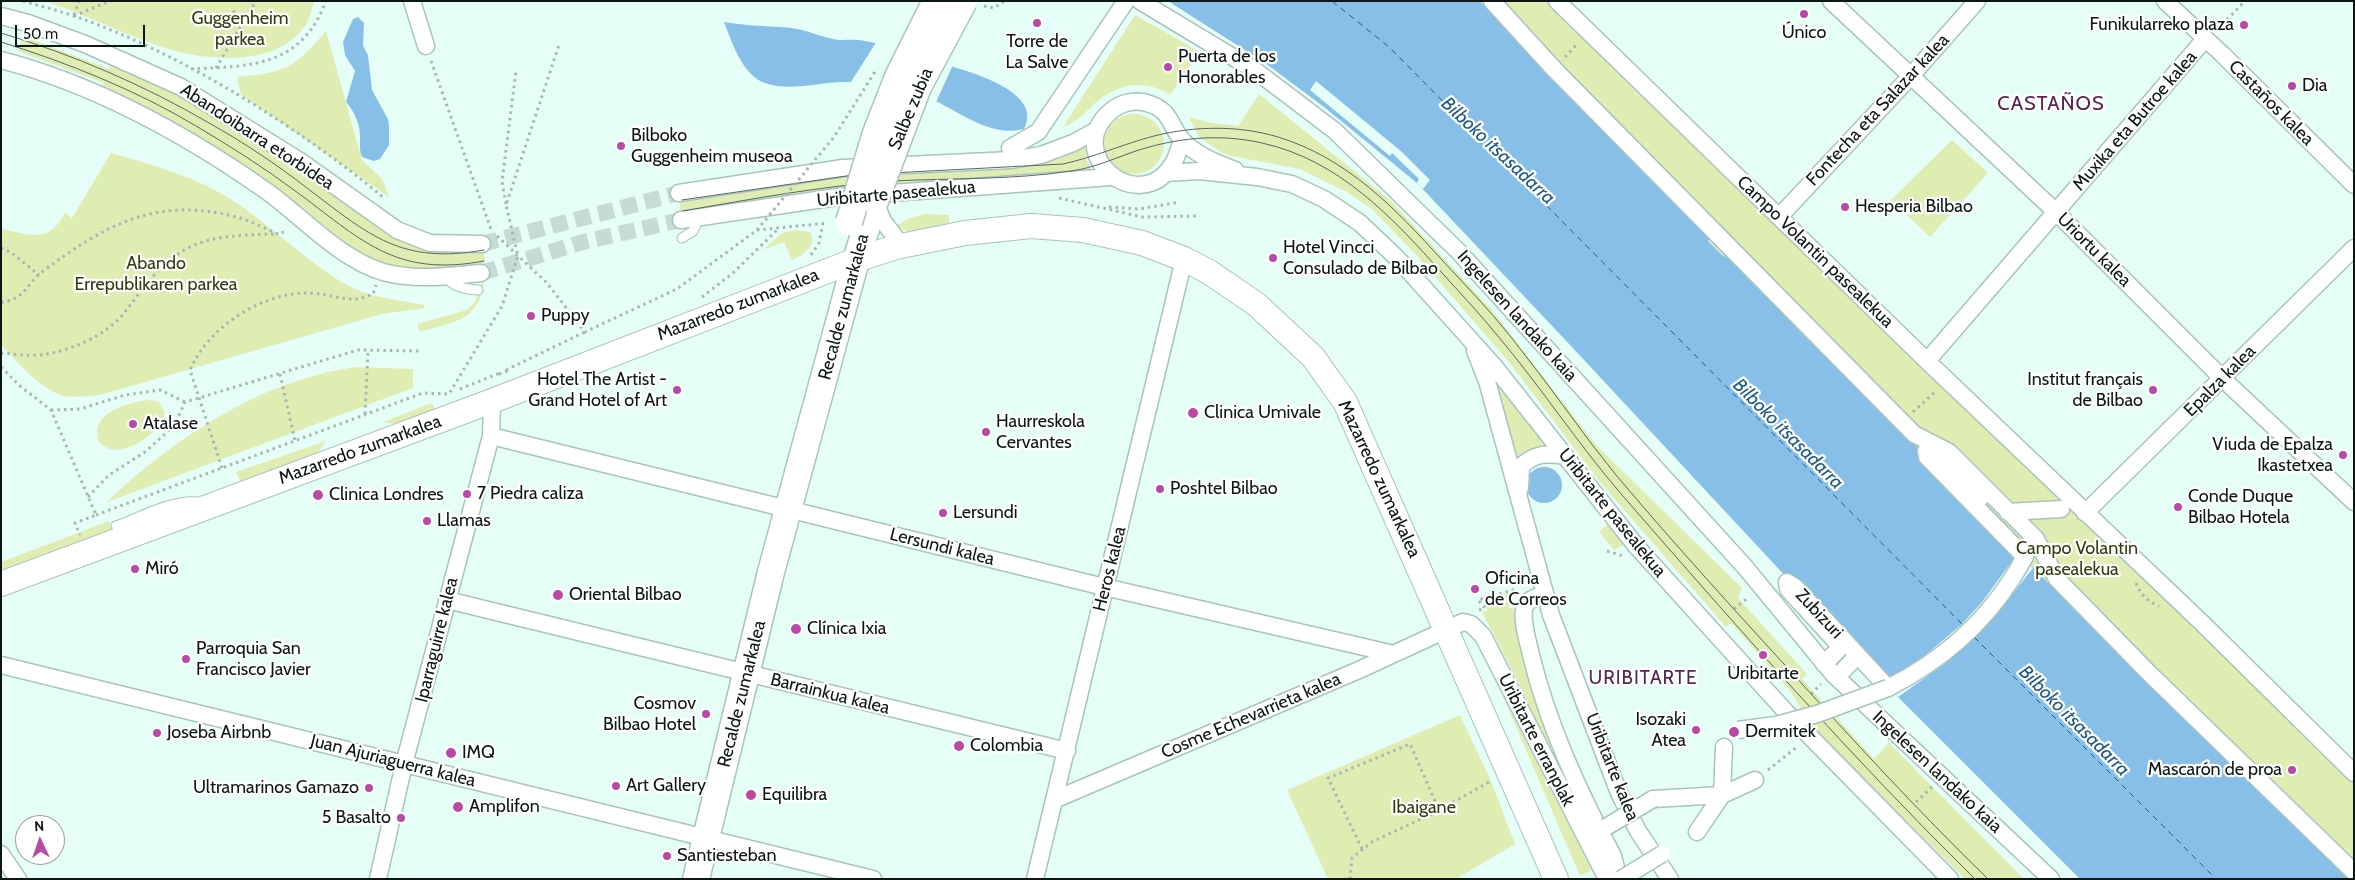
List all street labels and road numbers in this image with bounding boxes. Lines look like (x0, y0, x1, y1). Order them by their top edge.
street label: Fontecha eta Salazar kalea (1802, 30, 1954, 190)
street label: Muxika eta Butroe kalea (2068, 47, 2202, 195)
street label: Castaños kalea (2224, 56, 2318, 150)
street label: Salbe zubia (884, 65, 938, 153)
street label: Abandoibarra etorbidea (176, 79, 338, 195)
street label: Campo Volantin pasealekua (1732, 171, 1898, 333)
street label: Uribitarte pasealekua (816, 176, 976, 212)
street label: Uriortu kalea (2052, 208, 2136, 292)
street label: Recalde zumarkalea (814, 231, 874, 383)
street label: Ingelesen landako kaia (1452, 246, 1582, 386)
street label: Mazarredo zumarkalea (654, 264, 822, 346)
street label: Epalza kalea (2180, 341, 2260, 421)
street label: Mazarredo zumarkalea (1333, 397, 1425, 561)
street label: Mazarredo zumarkalea (276, 411, 444, 489)
street label: Uribitarte pasealekua (1554, 444, 1670, 582)
street label: Lersundi kalea (887, 524, 997, 570)
street label: Heros kalea (1089, 524, 1131, 614)
street label: Iparraguirre kalea (411, 575, 463, 705)
street label: Zubizuri (1791, 585, 1847, 643)
street label: Recalde zumarkalea (713, 618, 771, 770)
street label: Cosme Echevarrieta kalea (1158, 668, 1344, 764)
street label: Barrainkua kalea (768, 669, 892, 719)
street label: Uribitarte erranplak (1493, 670, 1579, 810)
street label: Ingelesen landako kaia (1868, 706, 2006, 838)
street label: Uribitarte kalea (1581, 710, 1643, 824)
street label: Juan Ajuriaguerra kalea (308, 730, 478, 792)

